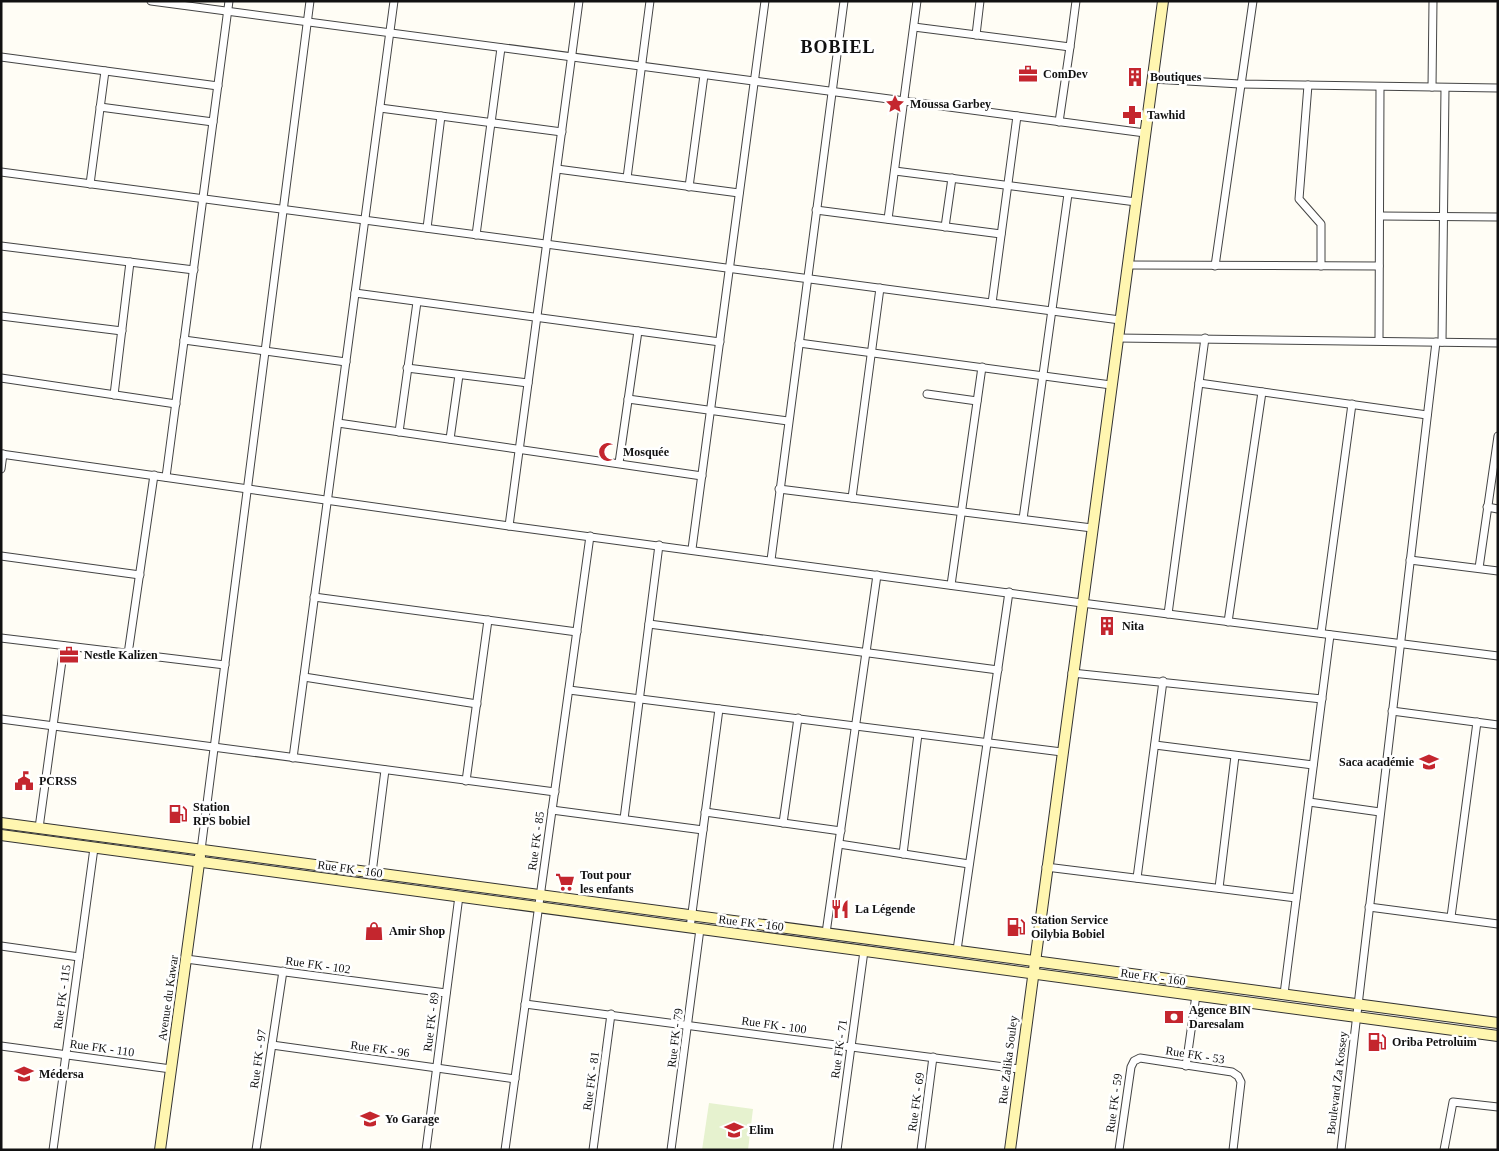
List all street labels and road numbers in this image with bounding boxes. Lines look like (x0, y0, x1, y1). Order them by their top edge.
street label: Rue FK - 85 (525, 810, 547, 872)
street label: Rue FK - 160 (317, 857, 383, 881)
street label: Rue FK - 160 (718, 912, 784, 934)
street label: Rue FK - 102 (285, 953, 351, 977)
street label: Avenue du Kawar (155, 954, 181, 1042)
street label: Rue FK - 115 (51, 964, 73, 1030)
street label: Rue FK - 160 (1120, 965, 1186, 989)
street label: Rue FK - 89 (420, 992, 442, 1052)
street label: Rue FK - 79 (664, 1008, 686, 1068)
street label: Rue FK - 100 (741, 1013, 807, 1037)
street label: Rue Zalika Souley (996, 1015, 1020, 1105)
street label: Rue FK - 71 (828, 1018, 850, 1080)
street label: Rue FK - 97 (247, 1028, 269, 1090)
street label: Boulevard Za Kossey (1324, 1031, 1350, 1135)
street label: Rue FK - 110 (69, 1037, 135, 1059)
street label: Rue FK - 96 (349, 1038, 411, 1060)
street label: Rue FK - 53 (1164, 1043, 1226, 1067)
street label: Rue FK - 81 (580, 1050, 602, 1112)
street label: Rue FK - 69 (905, 1071, 927, 1133)
street label: Rue FK - 59 (1103, 1072, 1125, 1134)

